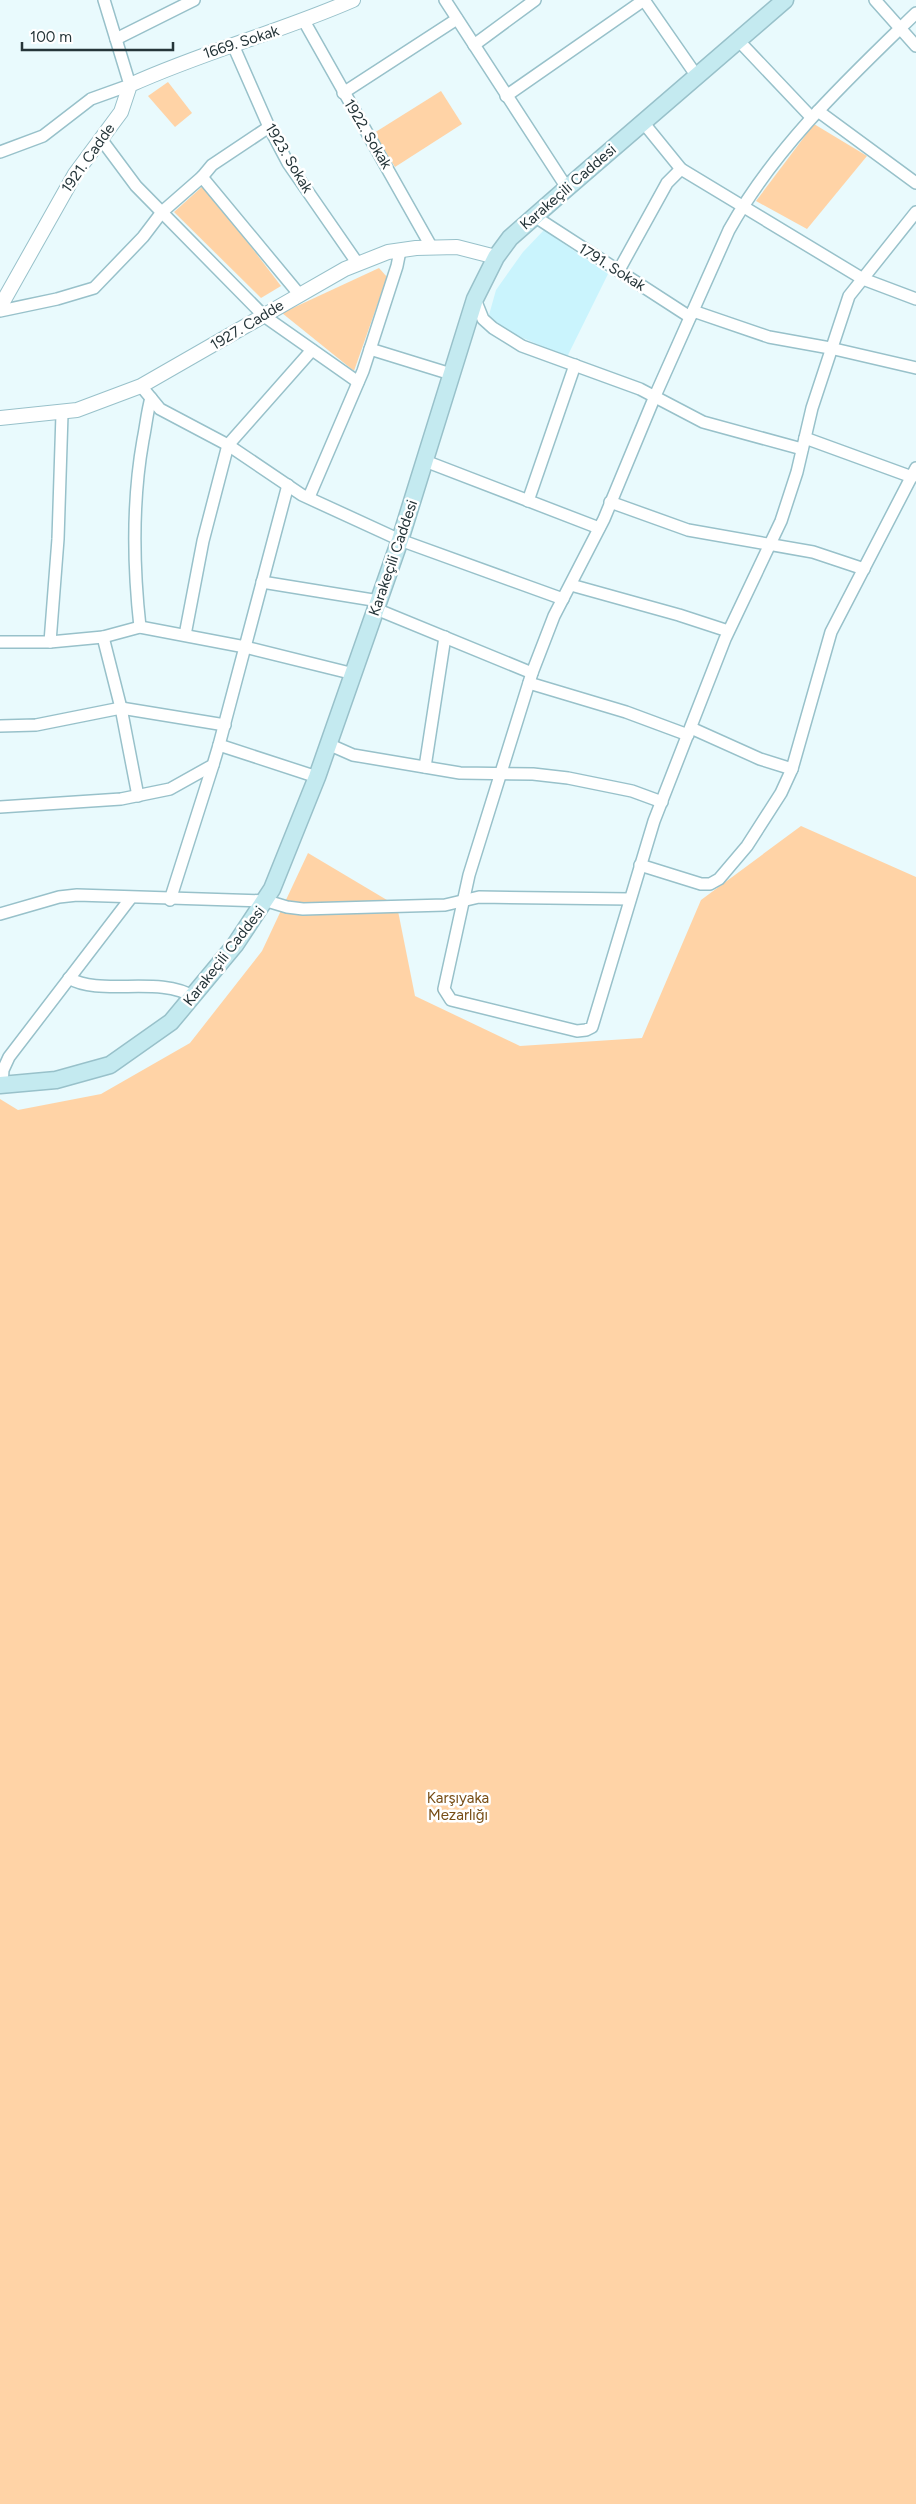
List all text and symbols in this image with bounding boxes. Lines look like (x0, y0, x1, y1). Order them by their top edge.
scale bar (22, 20, 174, 52)
street label: 1669. Sokak (201, 21, 282, 63)
text: 100 m (30, 28, 72, 46)
street label: 1922. Sokak (340, 96, 396, 173)
street label: 1921. Cadde (58, 120, 118, 196)
street label: 1923. Sokak (261, 120, 317, 197)
street label: Karakeçili Caddesi (516, 140, 620, 234)
street label: 1791. Sokak (575, 239, 649, 295)
street label: 1927. Cadde (207, 296, 287, 354)
street label: Karakeçili Caddesi (365, 498, 421, 618)
street label: Karakeçili Caddesi (180, 903, 268, 1009)
park label: Karşıyaka Mezarlığı (427, 1789, 489, 1824)

